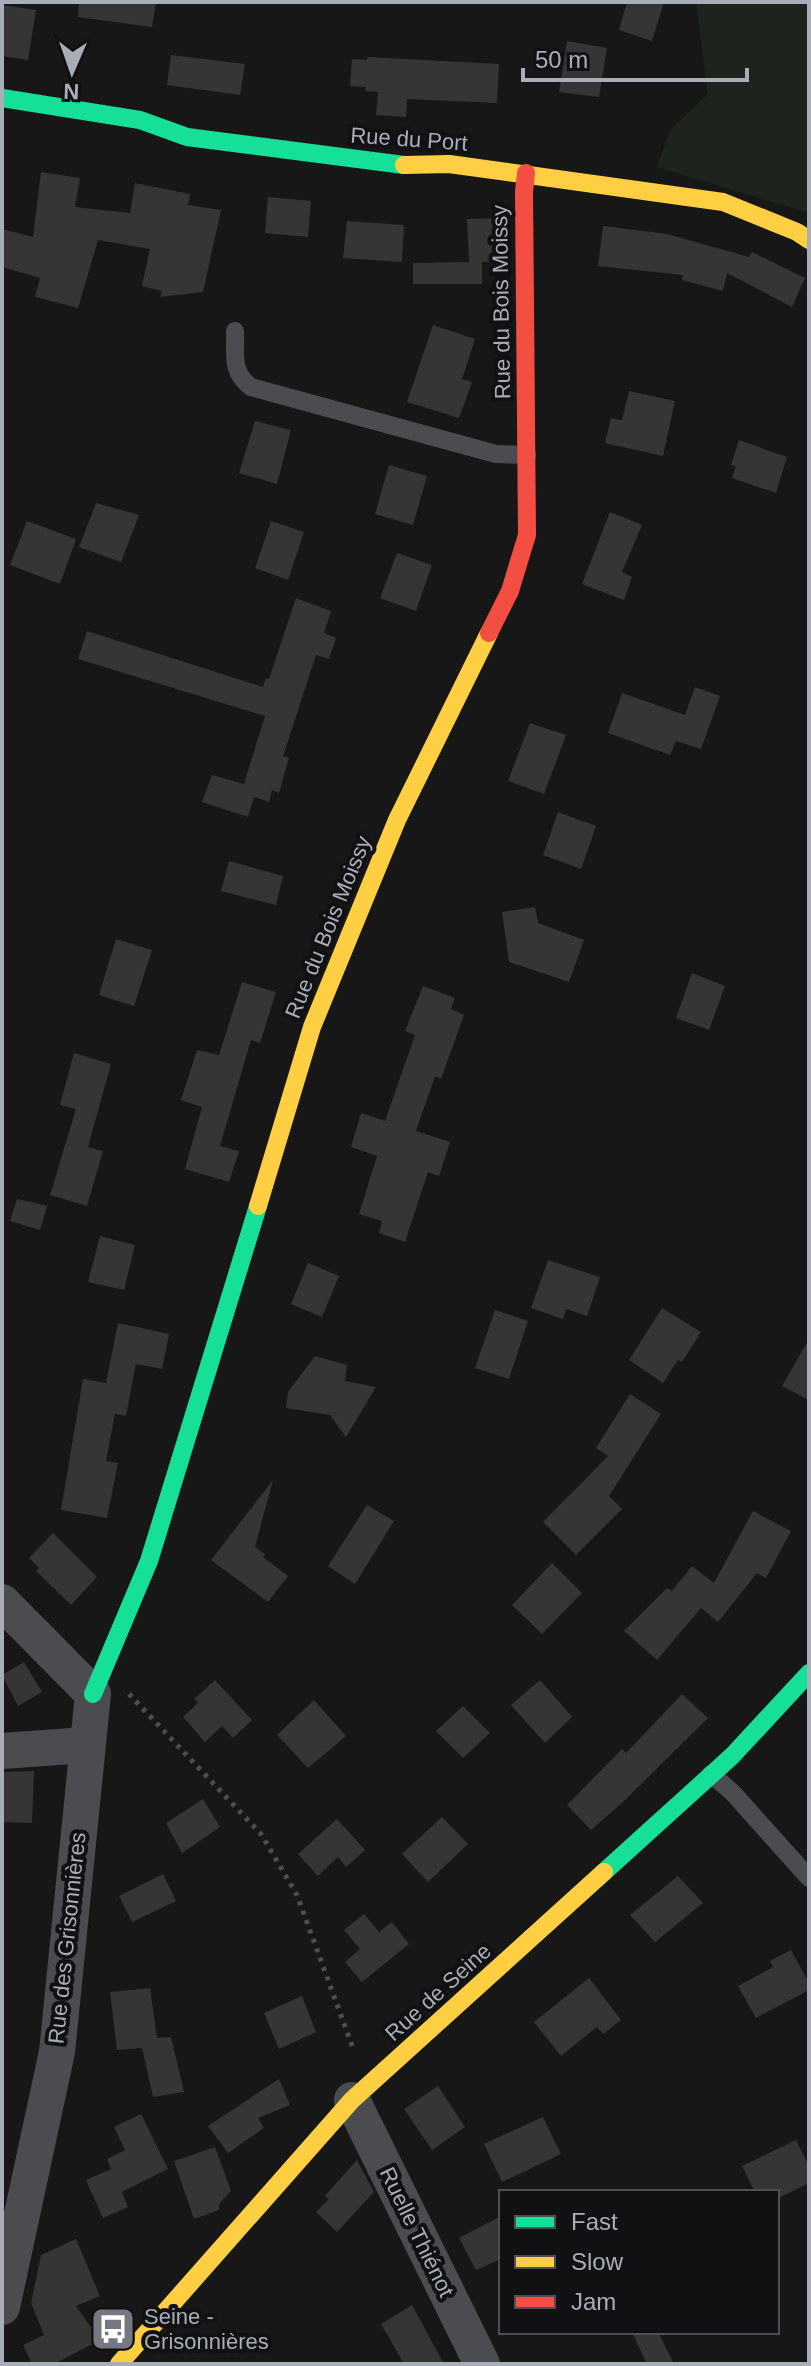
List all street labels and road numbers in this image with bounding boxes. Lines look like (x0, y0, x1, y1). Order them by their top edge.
street label: Rue du Port (350, 122, 468, 156)
street label: Rue du Bois Moissy (487, 205, 515, 399)
street label: Rue du Bois Moissy (280, 832, 376, 1022)
street label: Rue des Grisonnières (43, 1831, 91, 2045)
street label: Rue de Seine (380, 1938, 496, 2046)
street label: Ruelle Thiénot (375, 2163, 459, 2301)

